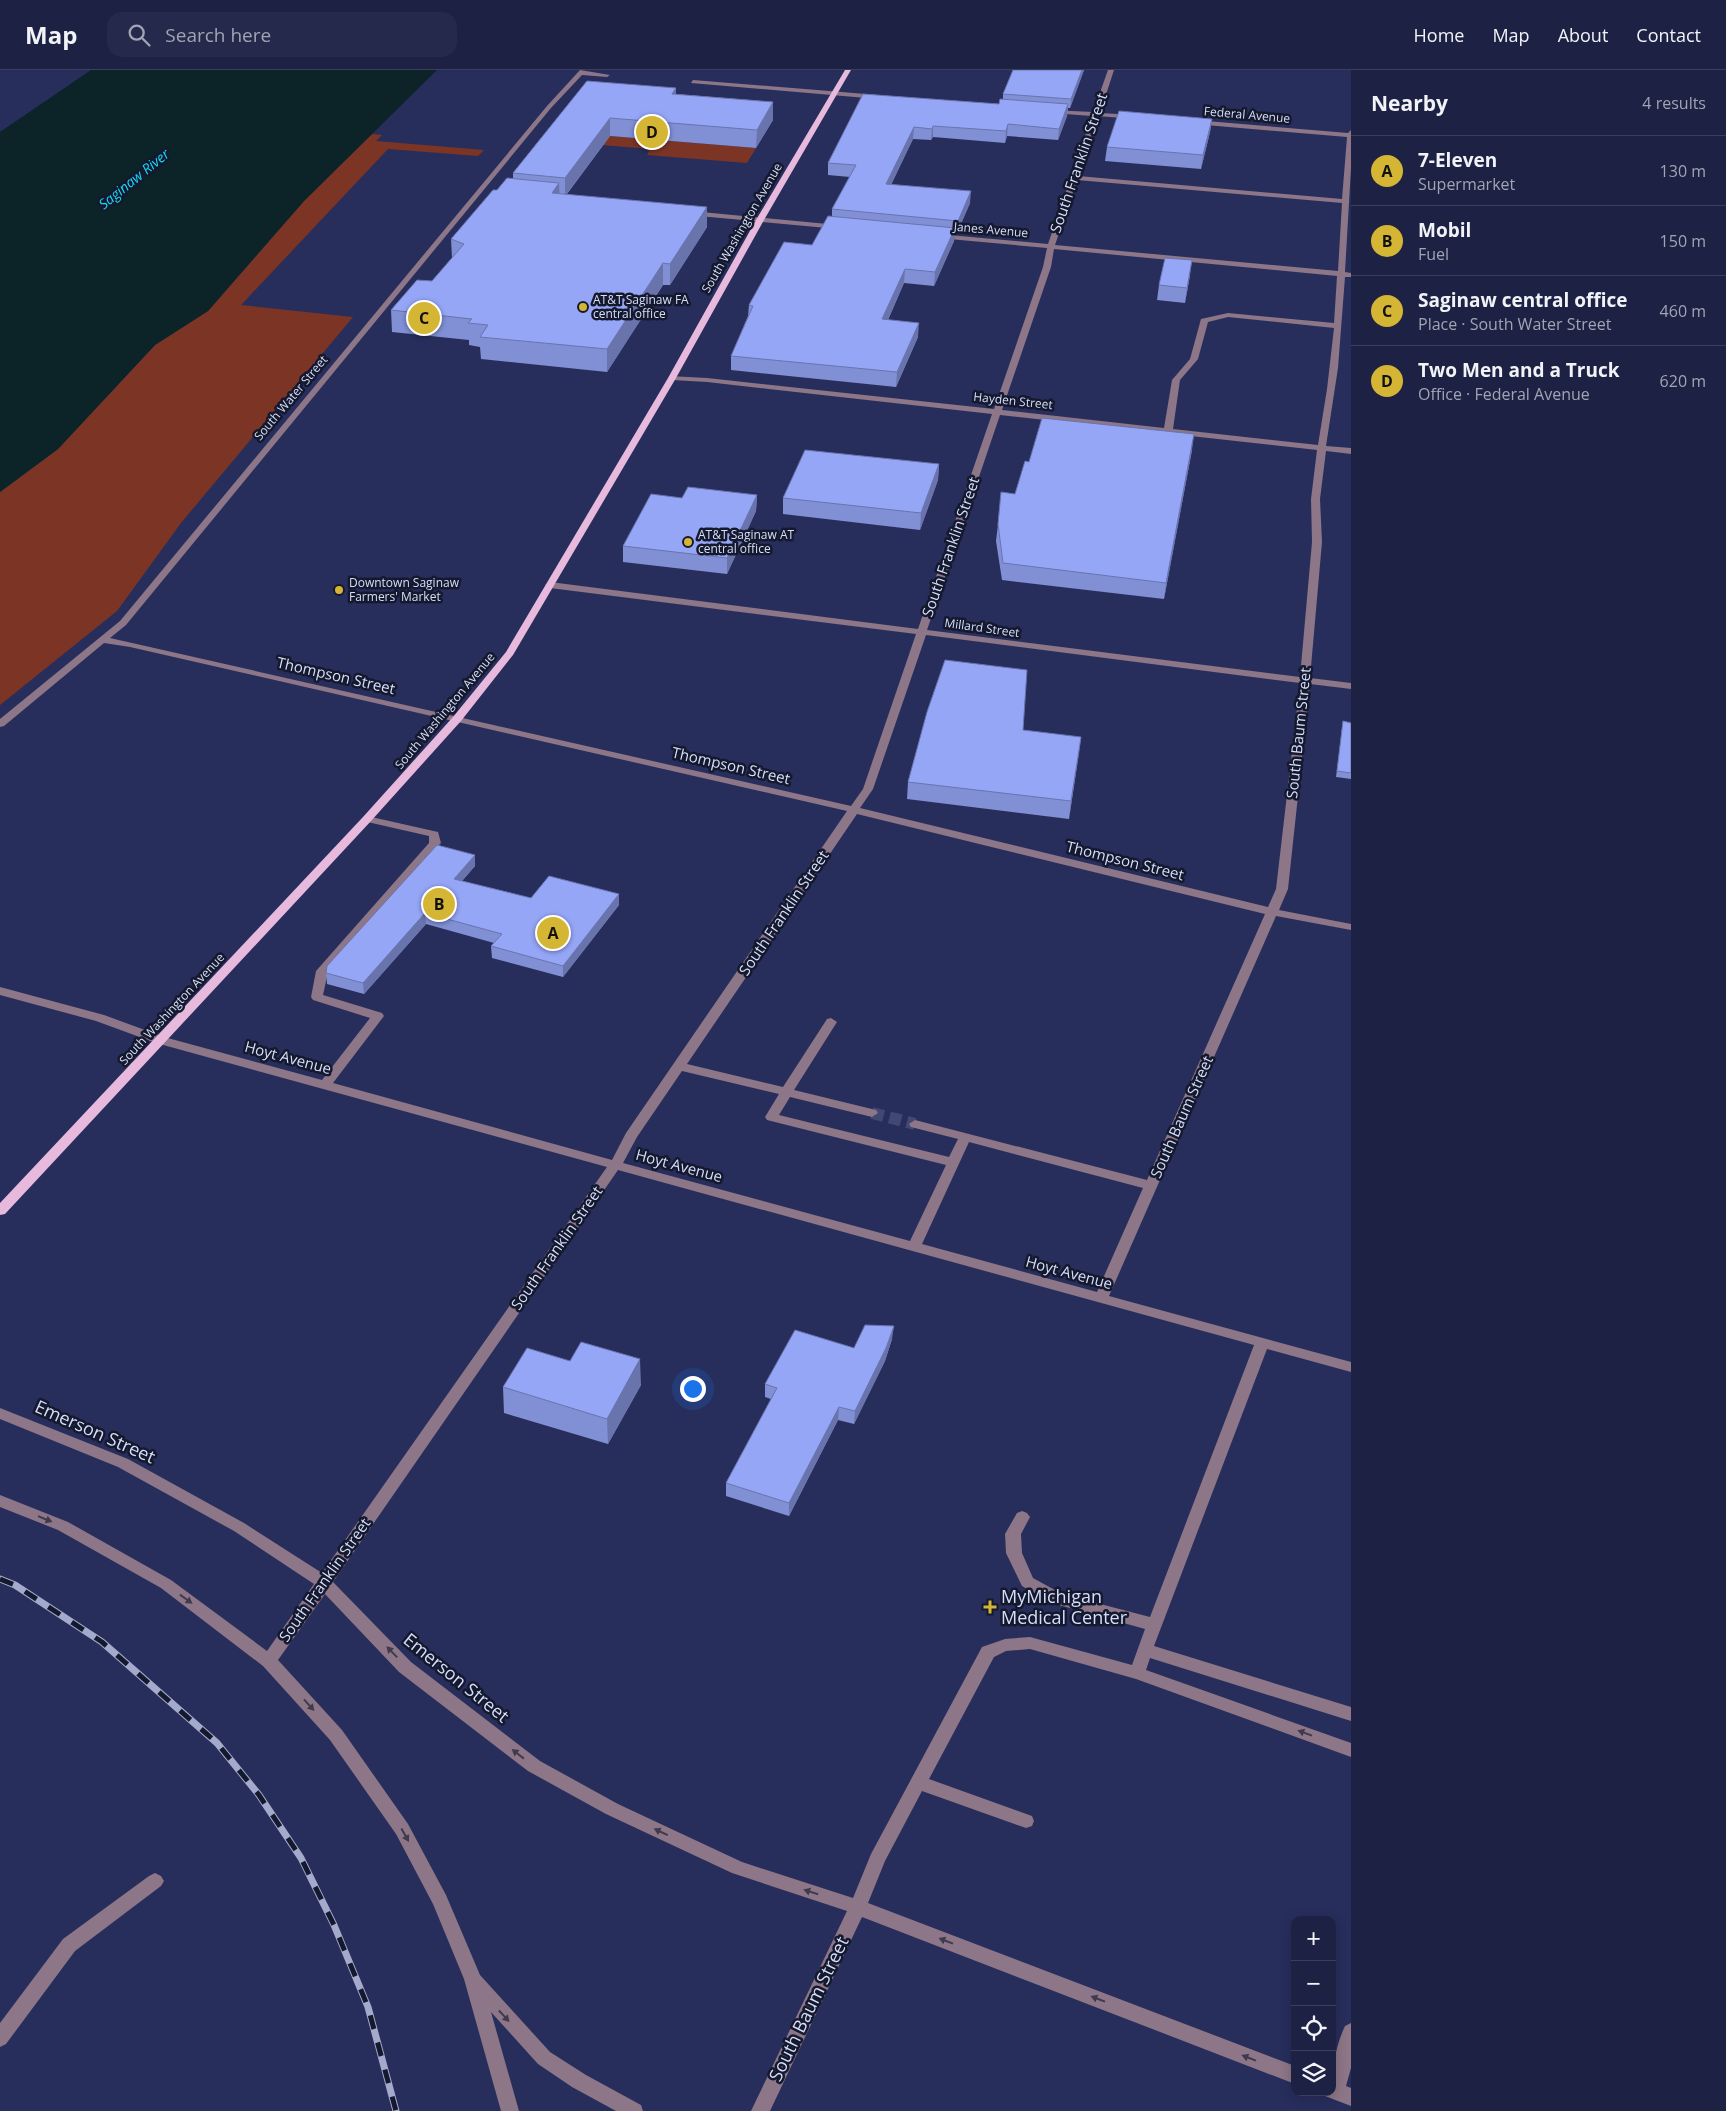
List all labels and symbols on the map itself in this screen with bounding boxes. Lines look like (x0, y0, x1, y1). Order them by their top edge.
street label: South Franklin Street (1045, 90, 1111, 235)
street label: Federal Avenue (1203, 102, 1291, 127)
pin: D (636, 113, 668, 151)
water label: Saginaw River (94, 144, 173, 213)
street label: South Washington Avenue (697, 159, 786, 296)
street label: Janes Avenue (952, 218, 1029, 241)
place label: AT&T Saginaw FA central office (593, 291, 689, 322)
pin: C (408, 299, 440, 337)
marker: AT&T Saginaw FA central office (577, 301, 589, 313)
street label: South Water Street (250, 352, 331, 444)
street label: Hayden Street (973, 388, 1054, 413)
street label: South Franklin Street (917, 474, 983, 619)
place label: AT&T Saginaw AT central office (698, 526, 794, 557)
marker: AT&T Saginaw AT central office (682, 536, 694, 548)
place label: Downtown Saginaw Farmers' Market (349, 574, 460, 605)
marker: Downtown Saginaw Farmers' Market (333, 584, 345, 596)
street label: Millard Street (944, 614, 1021, 641)
street label: South Washington Avenue (391, 649, 499, 773)
street label: Thompson Street (275, 652, 397, 698)
street label: South Baum Street (1281, 666, 1315, 799)
street label: Thompson Street (670, 742, 792, 788)
street label: Thompson Street (1064, 836, 1186, 884)
street label: South Franklin Street (734, 846, 832, 979)
pin: B (423, 885, 455, 923)
pin: A (537, 914, 569, 952)
street label: South Washington Avenue (115, 949, 228, 1068)
street label: Hoyt Avenue (243, 1036, 334, 1078)
street label: South Baum Street (1145, 1052, 1217, 1181)
street label: Hoyt Avenue (634, 1144, 725, 1186)
street label: South Franklin Street (506, 1182, 606, 1313)
street label: Hoyt Avenue (1024, 1251, 1115, 1293)
your location (680, 1376, 706, 1402)
street label: Emerson Street (31, 1394, 159, 1468)
street label: South Franklin Street (274, 1514, 374, 1645)
one-way arrow (38, 1516, 52, 1524)
place label: MyMichigan Medical Center (1001, 1584, 1128, 1629)
one-way arrow (179, 1594, 193, 1604)
marker: MyMichigan Medical Center (983, 1600, 997, 1614)
street label: Emerson Street (399, 1627, 515, 1727)
one-way arrow (386, 1647, 398, 1659)
one-way arrow (303, 1698, 315, 1710)
one-way arrow (1297, 1729, 1312, 1737)
one-way arrow (512, 1748, 525, 1759)
one-way arrow (654, 1827, 668, 1835)
one-way arrow (401, 1829, 410, 1842)
one-way arrow (804, 1887, 819, 1895)
street label: South Baum Street (763, 1932, 854, 2085)
one-way arrow (938, 1937, 953, 1945)
one-way arrow (1090, 1995, 1105, 2003)
one-way arrow (498, 2009, 510, 2021)
one-way arrow (1241, 2054, 1256, 2062)

